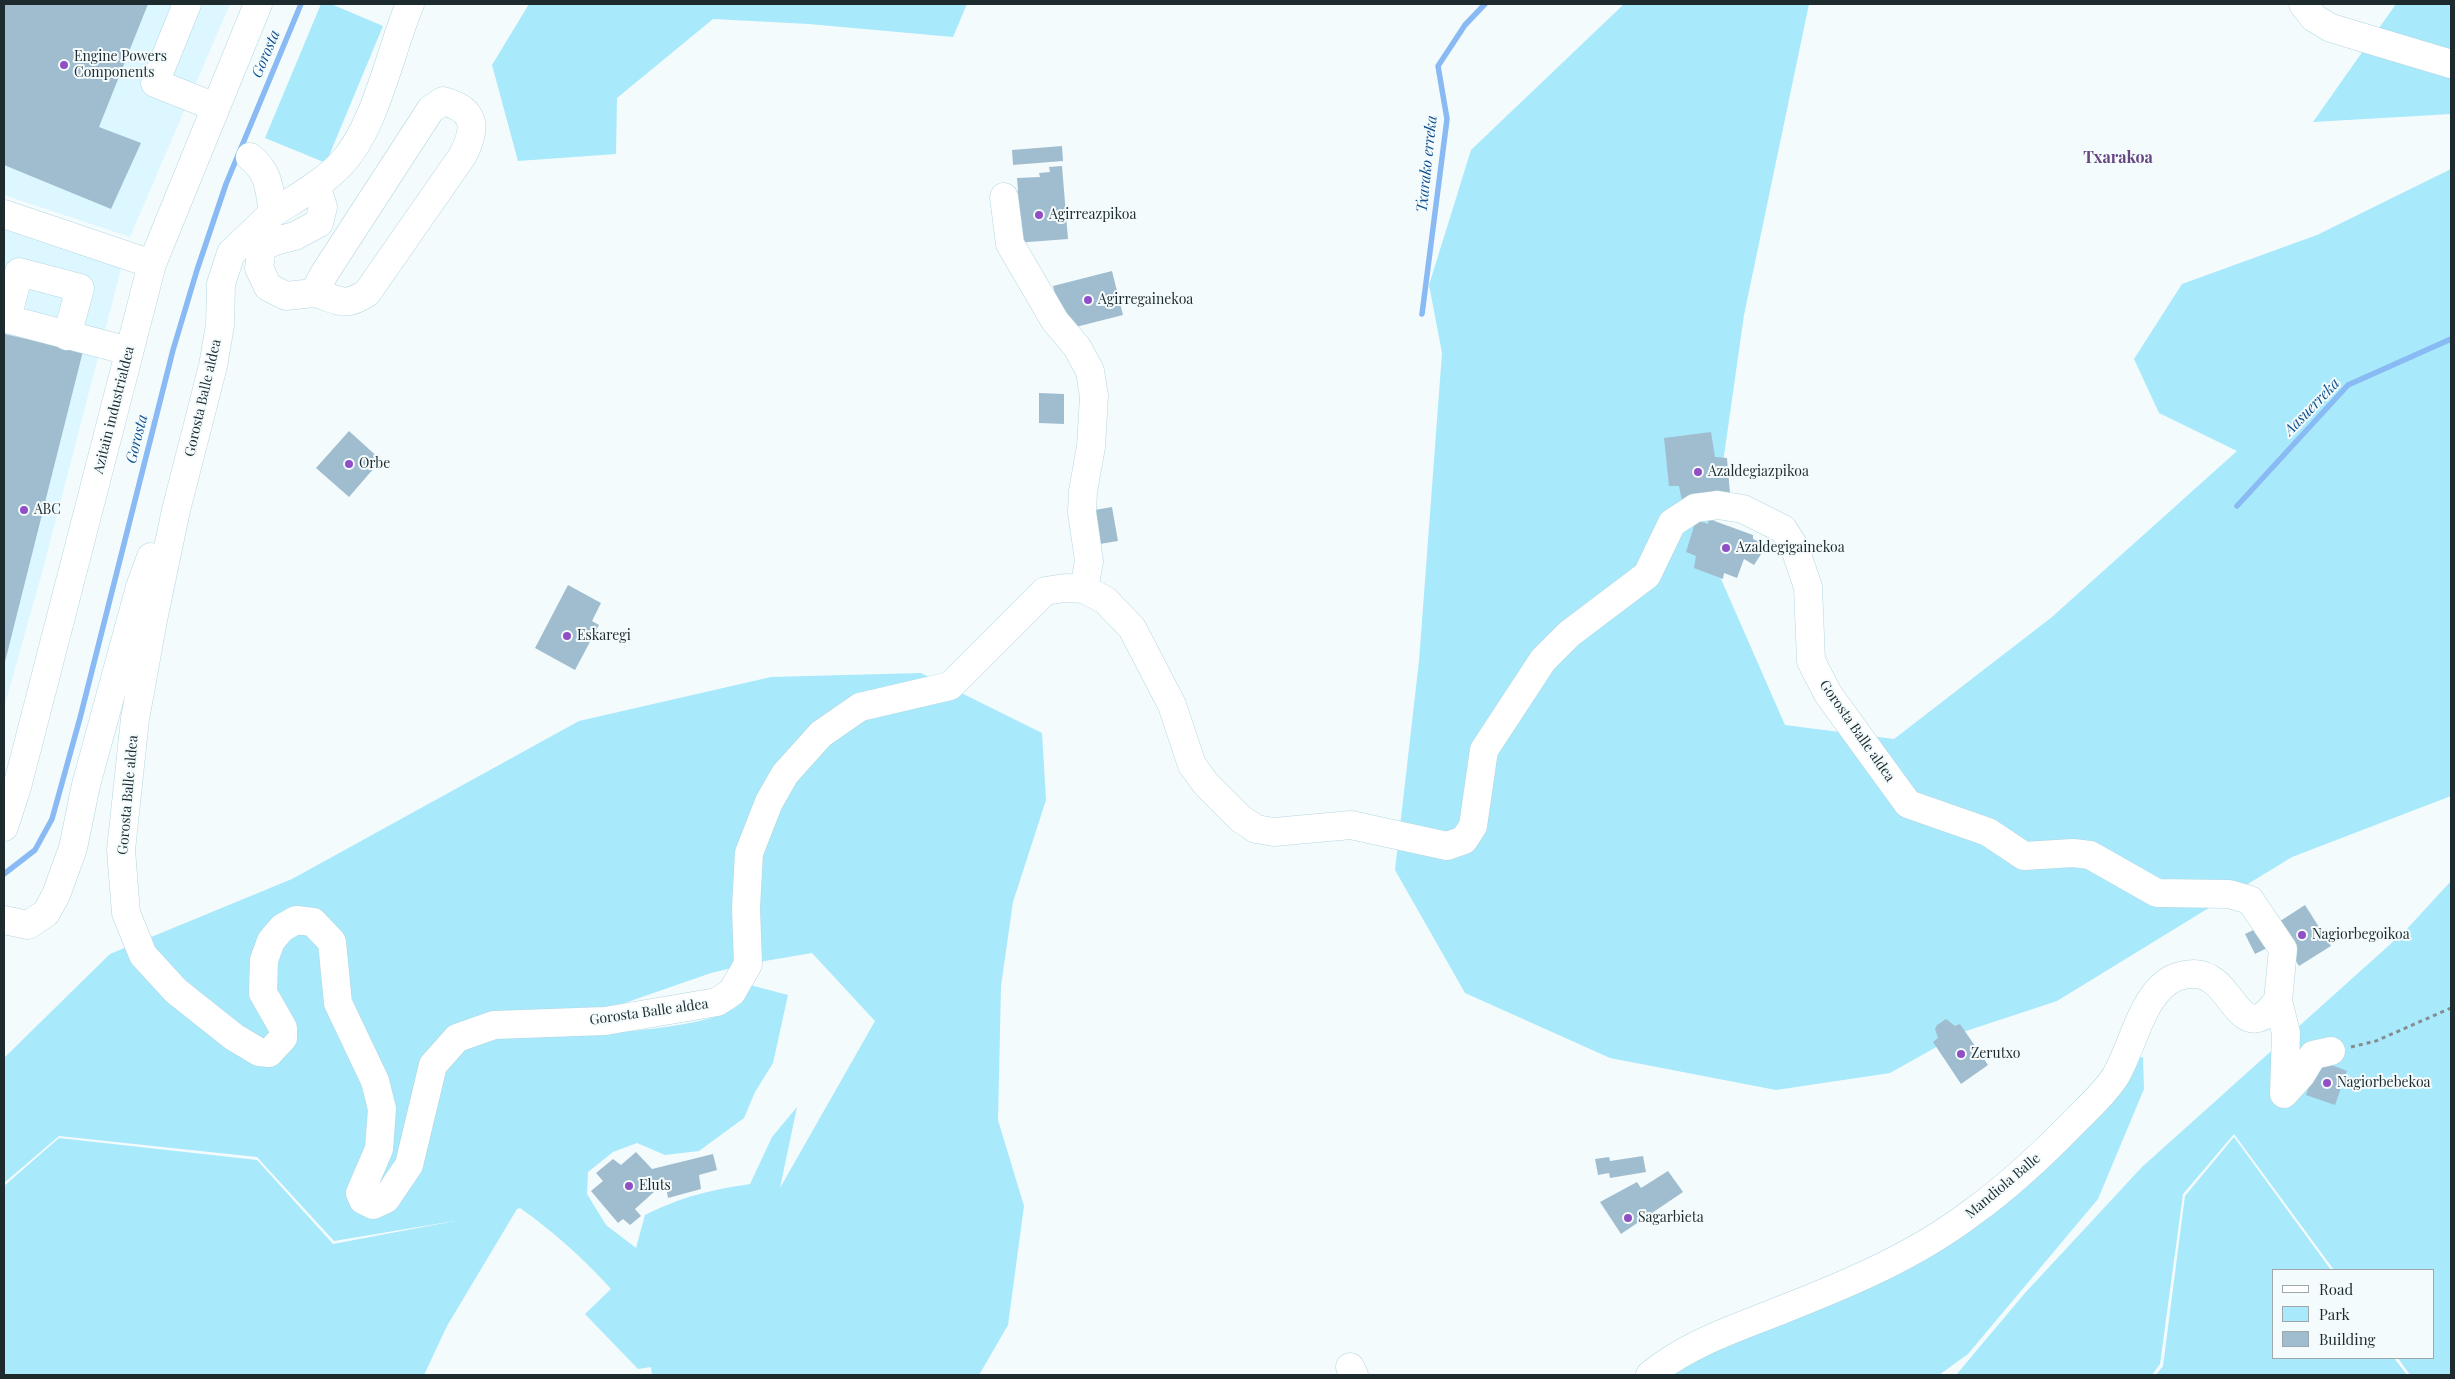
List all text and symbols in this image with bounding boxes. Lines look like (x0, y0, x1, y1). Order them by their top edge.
water label: Gorosta (248, 28, 284, 80)
place label: Engine Powers Components (74, 49, 167, 82)
marker: Engine Powers Components (58, 59, 70, 71)
water label: Txarako erreka (1413, 114, 1441, 214)
district label: Txarakoa (2083, 148, 2153, 168)
place label: Agirreazpikoa (1049, 207, 1136, 223)
marker: Agirreazpikoa (1033, 209, 1045, 221)
place label: Agirregainekoa (1098, 292, 1193, 308)
marker: Agirregainekoa (1082, 294, 1094, 306)
street label: Gorosta Balle aldea (181, 338, 225, 458)
street label: Azitain industrialdea (90, 345, 138, 475)
water label: Aasuerreka (2280, 375, 2344, 439)
water label: Gorosta (122, 413, 152, 465)
place label: Orbe (359, 456, 390, 472)
marker: Orbe (343, 458, 355, 470)
place label: Azaldegiazpikoa (1708, 464, 1809, 480)
marker: Azaldegiazpikoa (1692, 466, 1704, 478)
place label: ABC (34, 502, 61, 518)
marker: ABC (18, 504, 30, 516)
place label: Azaldegigainekoa (1736, 540, 1845, 556)
marker: Azaldegigainekoa (1720, 542, 1732, 554)
place label: Eskaregi (577, 628, 631, 644)
marker: Eskaregi (561, 630, 573, 642)
street label: Gorosta Balle aldea (1816, 677, 1898, 785)
street label: Gorosta Balle aldea (114, 735, 142, 855)
place label: Nagiorbegoikoa (2312, 927, 2410, 943)
marker: Nagiorbegoikoa (2296, 929, 2308, 941)
street label: Gorosta Balle aldea (588, 995, 710, 1029)
place label: Zerutxo (1971, 1046, 2020, 1062)
marker: Zerutxo (1955, 1048, 1967, 1060)
place label: Nagiorbebekoa (2337, 1075, 2431, 1091)
marker: Nagiorbebekoa (2321, 1077, 2333, 1089)
street label: Mandiola Balle (1962, 1150, 2044, 1222)
place label: Eluts (639, 1178, 671, 1194)
marker: Eluts (623, 1180, 635, 1192)
place label: Sagarbieta (1638, 1210, 1704, 1226)
marker: Sagarbieta (1622, 1212, 1634, 1224)
legend (2272, 1269, 2435, 1359)
text: Road (2319, 1279, 2353, 1299)
text: Park (2319, 1304, 2350, 1324)
text: Building (2319, 1329, 2375, 1349)

